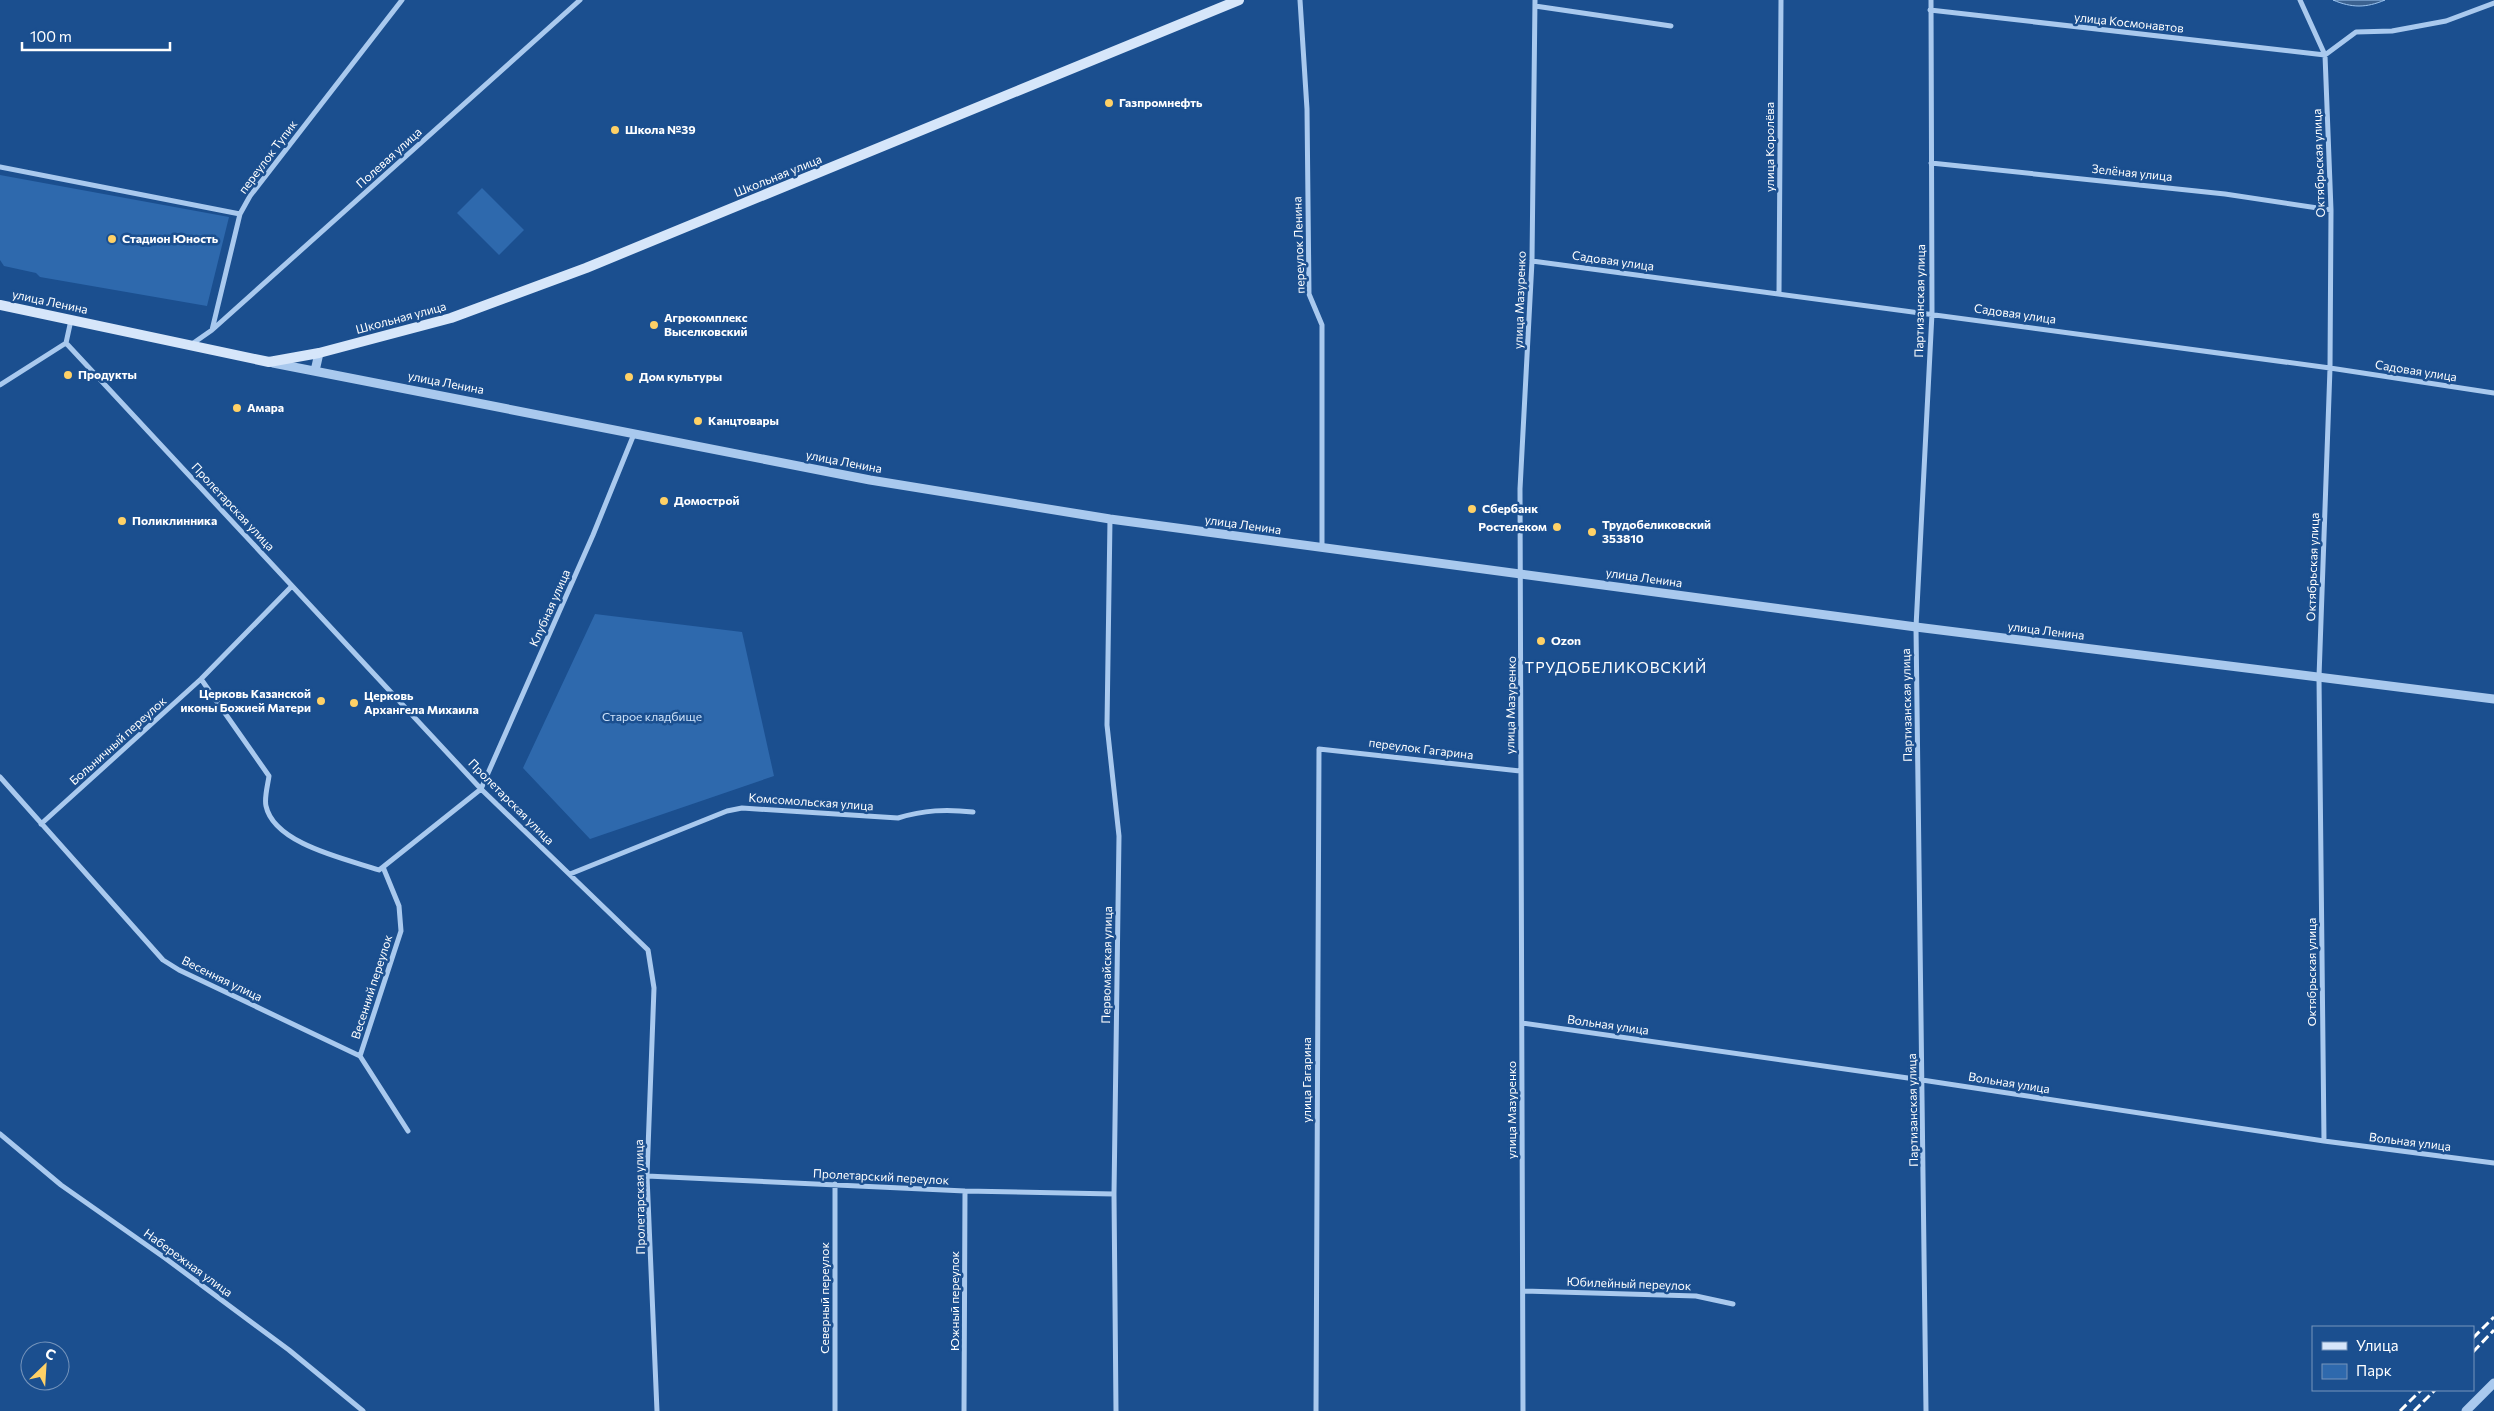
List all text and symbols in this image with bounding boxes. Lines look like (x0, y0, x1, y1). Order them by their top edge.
street label: улица Космонавтов (2074, 9, 2185, 35)
scale bar (22, 20, 170, 52)
text: 100 m (30, 27, 72, 45)
place label: Газпромнефть (1119, 95, 1203, 109)
marker: Газпромнефть (1103, 97, 1115, 109)
street label: улица Королёва (1762, 102, 1776, 192)
street label: Октябрьская улица (2309, 109, 2327, 218)
street label: переулок Тупик (235, 116, 300, 196)
place label: Школа №39 (625, 122, 696, 136)
street label: Полевая улица (353, 124, 424, 190)
marker: Школа №39 (609, 124, 621, 136)
street label: Школьная улица (732, 151, 824, 199)
street label: Зелёная улица (2091, 161, 2173, 183)
street label: переулок Ленина (1289, 196, 1307, 294)
place label: Стадион Юность (122, 231, 219, 245)
marker: Стадион Юность (106, 233, 118, 245)
street label: Партизанская улица (1911, 244, 1927, 358)
street label: Садовая улица (1571, 247, 1655, 273)
street label: улица Мазуренко (1510, 251, 1528, 349)
street label: улица Ленина (11, 286, 89, 316)
street label: Школьная улица (354, 298, 448, 336)
street label: Садовая улица (1973, 300, 2057, 326)
place label: Агрокомплекс Выселковский (664, 310, 748, 338)
marker: Агрокомплекс Выселковский (648, 319, 660, 331)
street label: Садовая улица (2374, 357, 2458, 383)
place label: Продукты (78, 367, 137, 381)
street label: улица Ленина (407, 368, 485, 396)
marker: Продукты (62, 369, 74, 381)
place label: Дом культуры (639, 369, 722, 383)
marker: Дом культуры (623, 371, 635, 383)
place label: Амара (247, 400, 284, 414)
marker: Амара (231, 402, 243, 414)
place label: Канцтовары (708, 413, 779, 427)
marker: Канцтовары (692, 415, 704, 427)
street label: улица Ленина (805, 447, 883, 475)
street label: Пролетарская улица (189, 459, 278, 553)
place label: Домострой (674, 493, 740, 507)
marker: Домострой (658, 495, 670, 507)
place label: Сбербанк (1482, 501, 1538, 515)
marker: Сбербанк (1466, 503, 1478, 515)
street label: улица Ленина (1204, 512, 1282, 536)
street label: Октябрьская улица (2303, 512, 2321, 621)
place label: Поликлинника (132, 513, 217, 527)
marker: Поликлинника (116, 515, 128, 527)
place label: Трудобеликовский 353810 (1602, 517, 1711, 545)
place label: Ростелеком (1478, 519, 1547, 533)
marker: Ростелеком (1551, 521, 1563, 533)
marker: Трудобеликовский 353810 (1586, 526, 1598, 538)
street label: улица Ленина (1605, 565, 1683, 589)
street label: Клубная улица (526, 567, 572, 648)
street label: улица Ленина (2007, 618, 2085, 642)
place label: Ozon (1551, 633, 1581, 647)
marker: Ozon (1535, 635, 1547, 647)
street label: Партизанская улица (1898, 648, 1914, 762)
street label: улица Мазуренко (1502, 656, 1518, 754)
district label: ТРУДОБЕЛИКОВСКИЙ (1525, 658, 1707, 676)
place label: Церковь Казанской иконы Божией Матери (180, 686, 311, 714)
place label: Церковь Архангела Михаила (364, 688, 479, 716)
street label: Больничный переулок (66, 693, 169, 787)
marker: Церковь Казанской иконы Божией Матери (315, 695, 327, 707)
marker: Церковь Архангела Михаила (348, 697, 360, 709)
park label: Старое кладбище (602, 709, 702, 723)
street label: переулок Гагарина (1368, 735, 1474, 761)
street label: Пролетарская улица (466, 756, 557, 847)
street label: Комсомольская улица (748, 790, 874, 812)
street label: Первомайская улица (1098, 906, 1114, 1024)
street label: Октябрьская улица (2304, 918, 2318, 1026)
street label: Весенний переулок (348, 932, 395, 1041)
street label: Весенняя улица (180, 953, 265, 1004)
street label: Вольная улица (1566, 1011, 1650, 1037)
street label: улица Гагарина (1299, 1037, 1313, 1123)
street label: Партизанская улица (1904, 1053, 1920, 1167)
street label: улица Мазуренко (1504, 1061, 1518, 1159)
street label: Вольная улица (1967, 1069, 2051, 1095)
street label: Вольная улица (2368, 1129, 2452, 1153)
street label: Пролетарская улица (631, 1139, 647, 1255)
street label: Пролетарский переулок (813, 1165, 950, 1187)
street label: Набережная улица (142, 1225, 236, 1299)
street label: Северный переулок (817, 1242, 831, 1354)
street label: Южный переулок (947, 1250, 961, 1351)
street label: Юбилейный переулок (1566, 1274, 1692, 1292)
legend (2312, 1326, 2474, 1391)
text: Улица (2356, 1336, 2398, 1354)
north arrow (20, 1341, 70, 1391)
text: С (43, 1344, 59, 1363)
text: Парк (2356, 1361, 2392, 1379)

